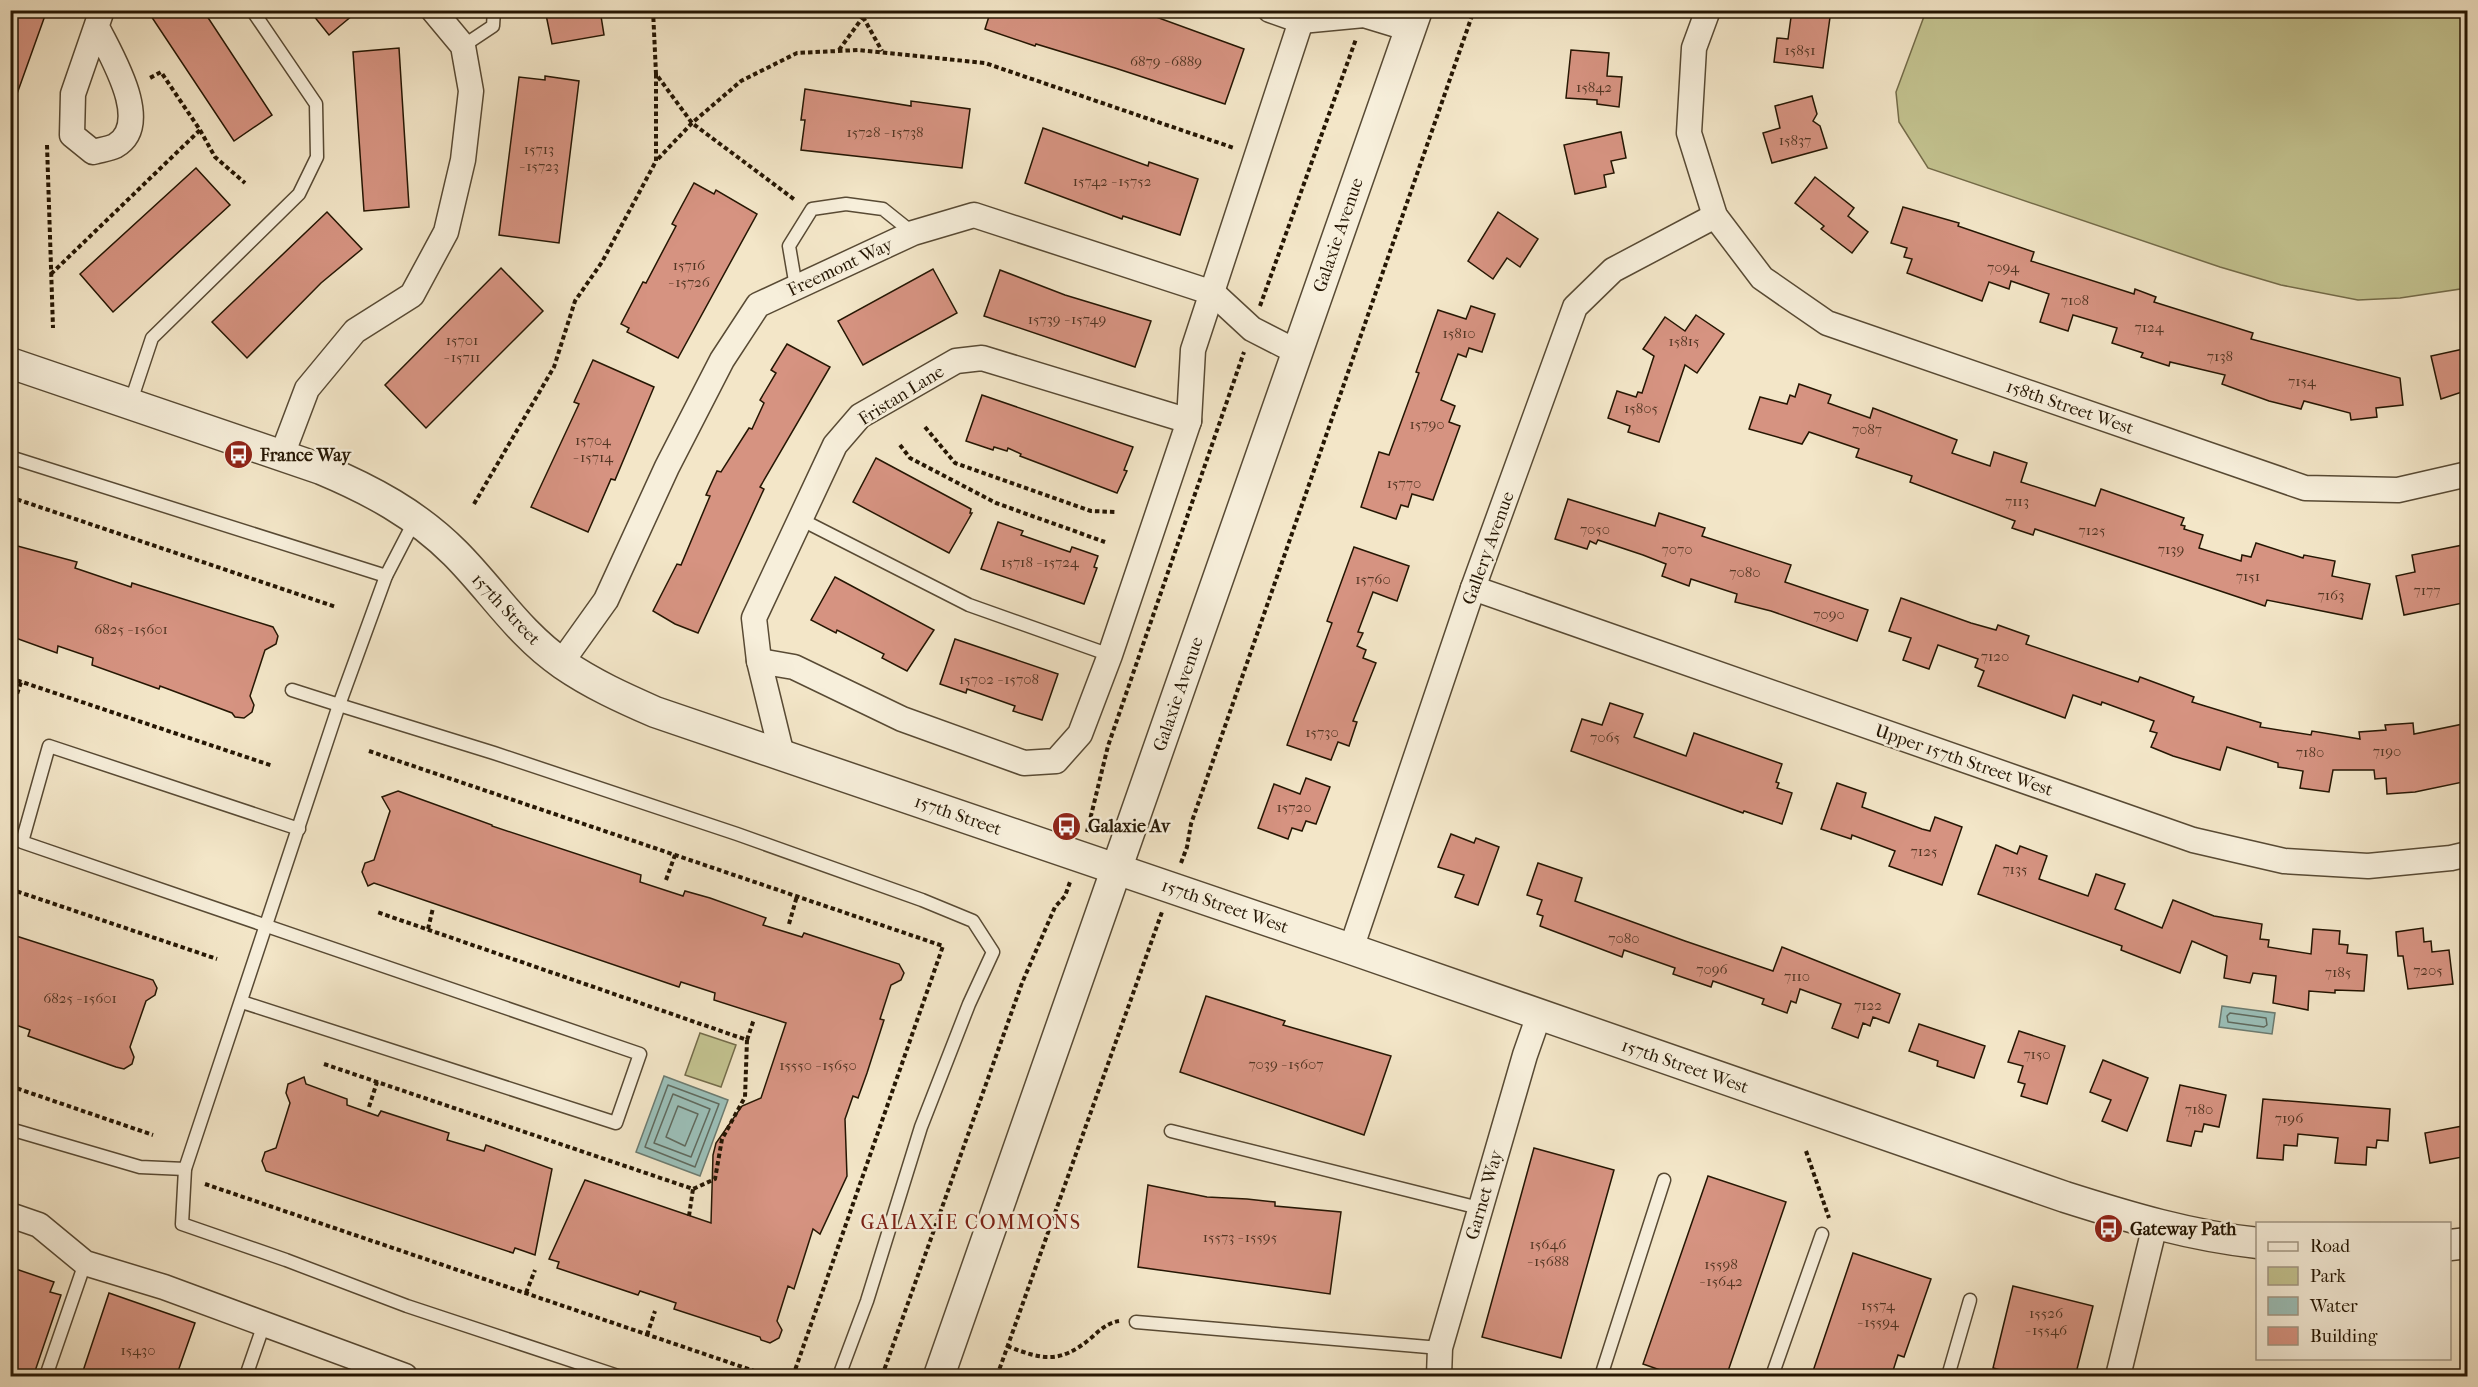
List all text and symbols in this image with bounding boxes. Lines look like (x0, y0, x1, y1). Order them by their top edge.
house number: 15851 (1784, 41, 1816, 59)
house number: 6879 - 6889 (1130, 52, 1202, 70)
house number: 15842 (1576, 78, 1612, 96)
house number: 15728 - 15738 (846, 123, 924, 141)
house number: 15837 (1779, 131, 1811, 149)
house number: 15713 - 15723 (519, 140, 559, 175)
house number: 15742 - 15752 (1073, 172, 1152, 190)
street label: Galaxie Avenue (1309, 175, 1368, 295)
street label: Freemont Way (784, 233, 897, 301)
house number: 15716 - 15726 (668, 256, 711, 291)
house number: 7094 (1987, 258, 2020, 276)
house number: 7108 (2061, 291, 2089, 309)
house number: 15739 - 15749 (1028, 310, 1106, 328)
house number: 7124 (2134, 318, 2165, 336)
house number: 15810 (1443, 324, 1475, 342)
house number: 15701 - 15711 (444, 331, 480, 366)
house number: 15815 (1668, 332, 1700, 350)
house number: 7138 (2207, 347, 2233, 365)
street label: Fristan Lane (855, 361, 948, 430)
house number: 7154 (2288, 372, 2317, 390)
street label: 158th Street West (2003, 376, 2137, 439)
house number: 15805 (1624, 399, 1658, 417)
house number: 15790 (1409, 415, 1445, 433)
house number: 7087 (1852, 420, 1882, 438)
house number: 15704 - 15714 (573, 431, 614, 466)
bus stop icon: France Way (223, 439, 255, 471)
place label: France Way (259, 445, 352, 466)
house number: 15770 (1387, 474, 1421, 492)
street label: Gallery Avenue (1458, 489, 1519, 608)
house number: 7113 (2005, 492, 2029, 510)
house number: 7050 (1580, 520, 1610, 538)
house number: 7125 (2079, 521, 2105, 539)
house number: 7070 (1662, 540, 1692, 558)
house number: 7139 (2158, 540, 2184, 558)
house number: 15718 - 15724 (1001, 553, 1080, 571)
house number: 7080 (1729, 563, 1761, 581)
house number: 7151 (2236, 567, 2260, 585)
street label: 157th Street (467, 569, 545, 650)
house number: 15760 (1355, 570, 1391, 588)
house number: 7177 (2413, 581, 2441, 599)
house number: 7163 (2318, 586, 2344, 604)
house number: 7090 (1813, 605, 1845, 623)
house number: 6825 - 15601 (94, 620, 168, 638)
street label: Galaxie Avenue (1149, 634, 1208, 754)
house number: 7120 (1981, 647, 2009, 665)
house number: 15702 - 15708 (959, 670, 1039, 688)
street label: Upper 157th Street West (1872, 720, 2056, 801)
house number: 15730 (1305, 723, 1339, 741)
house number: 7065 (1590, 728, 1620, 746)
house number: 7190 (2373, 742, 2401, 760)
house number: 7180 (2296, 743, 2324, 761)
street label: 157th Street (912, 791, 1005, 840)
house number: 15720 (1277, 798, 1311, 816)
bus stop icon: Galaxie Av (1051, 810, 1083, 842)
place label: Galaxie Av (1088, 816, 1171, 837)
house number: 7125 (1911, 842, 1937, 860)
house number: 7135 (2002, 860, 2028, 878)
street label: 157th Street West (1159, 875, 1292, 938)
house number: 7080 (1608, 929, 1640, 947)
house number: 7096 (1696, 960, 1729, 978)
house number: 7205 (2413, 961, 2443, 979)
house number: 7185 (2325, 963, 2351, 981)
house number: 7110 (1784, 967, 1810, 985)
house number: 6825 - 15601 (43, 989, 117, 1007)
house number: 7122 (1854, 996, 1882, 1014)
street label: 157th Street West (1619, 1035, 1752, 1098)
house number: 7150 (2023, 1045, 2051, 1063)
house number: 7039 - 15607 (1248, 1055, 1324, 1073)
house number: 15550 - 15650 (779, 1056, 857, 1074)
house number: 7180 (2185, 1100, 2213, 1118)
house number: 7196 (2275, 1109, 2304, 1127)
street label: Garnet Way (1462, 1147, 1508, 1242)
district label: GALAXIE COMMONS (860, 1211, 1082, 1234)
bus stop icon: Gateway Path (2093, 1213, 2125, 1245)
place label: Gateway Path (2130, 1219, 2237, 1240)
legend (2256, 1222, 2451, 1360)
house number: 15573 - 15595 (1203, 1228, 1277, 1246)
house number: 15646 - 15688 (1527, 1235, 1569, 1270)
text: Road (2310, 1236, 2350, 1257)
house number: 15598 - 15642 (1699, 1255, 1743, 1290)
text: Park (2310, 1266, 2347, 1287)
house number: 15574 - 15594 (1857, 1296, 1900, 1331)
text: Water (2309, 1296, 2358, 1317)
house number: 15526 - 15546 (2025, 1304, 2068, 1339)
text: Building (2310, 1326, 2378, 1347)
house number: 15430 (120, 1341, 156, 1359)

